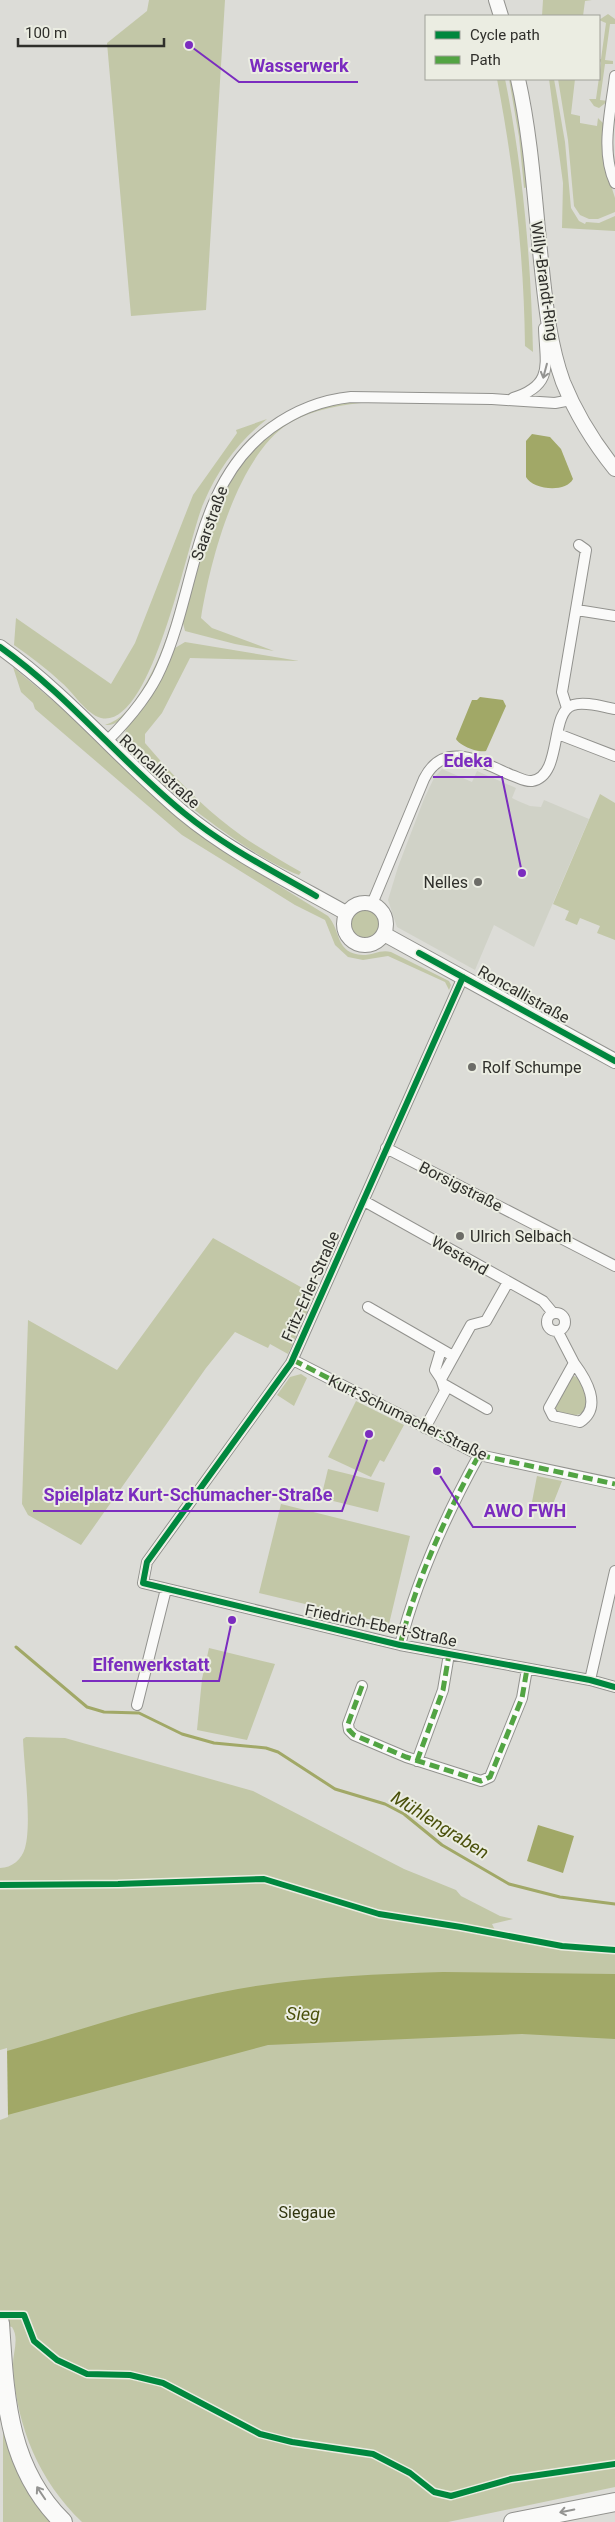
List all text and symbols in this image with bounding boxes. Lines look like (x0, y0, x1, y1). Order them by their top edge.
scale bar (18, 15, 164, 47)
legend (425, 15, 600, 80)
text: 100 m (25, 24, 67, 42)
text: Cycle path (470, 26, 540, 44)
callout: Wasserwerk (239, 49, 358, 82)
text: Path (470, 51, 501, 69)
text: Wasserwerk (249, 55, 349, 76)
street label: Willy-Brandt-Ring (527, 220, 562, 342)
one-way arrow (539, 362, 549, 378)
street label: Saarstraße (187, 483, 232, 563)
street label: Roncallistraße (115, 730, 204, 813)
callout: Edeka (433, 744, 502, 777)
text: Edeka (443, 750, 493, 771)
place label: Nelles (424, 873, 468, 892)
marker: Nelles (472, 876, 484, 888)
street label: Roncallistraße (475, 961, 573, 1027)
place label: Rolf Schumpe (482, 1058, 581, 1077)
marker: Rolf Schumpe (466, 1061, 478, 1073)
street label: Borsigstraße (416, 1157, 506, 1216)
place label: Ulrich Selbach (470, 1227, 571, 1246)
street label: Fritz-Erler-Straße (278, 1228, 343, 1344)
marker: Ulrich Selbach (454, 1230, 466, 1242)
street label: Westend (428, 1232, 491, 1279)
street label: Kurt-Schumacher-Straße (325, 1371, 490, 1464)
callout: Spielplatz Kurt-Schumacher-Straße (33, 1478, 342, 1511)
text: Spielplatz Kurt-Schumacher-Straße (43, 1484, 333, 1505)
callout: AWO FWH (473, 1494, 576, 1527)
text: AWO FWH (484, 1500, 566, 1521)
street label: Friedrich-Ebert-Straße (303, 1600, 459, 1651)
callout: Elfenwerkstatt (82, 1648, 219, 1681)
text: Elfenwerkstatt (92, 1654, 210, 1675)
water label: Mühlengraben (388, 1786, 493, 1863)
water label: Sieg (286, 2003, 320, 2024)
park label: Siegaue (279, 2203, 335, 2222)
one-way arrow (36, 2487, 46, 2501)
one-way arrow (559, 2506, 575, 2516)

